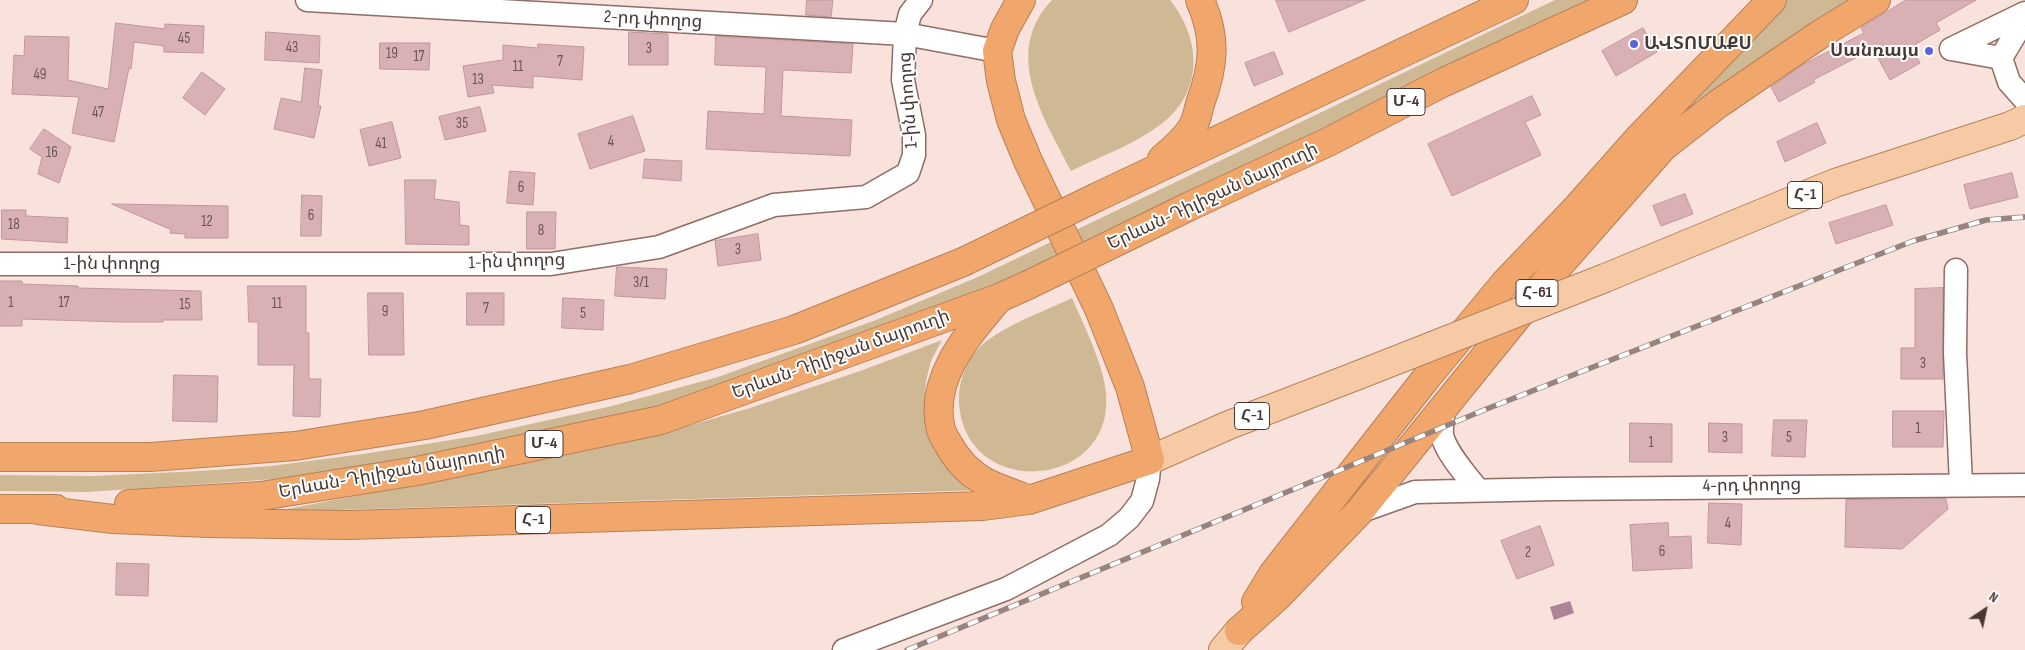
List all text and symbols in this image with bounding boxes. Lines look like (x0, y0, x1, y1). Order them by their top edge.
street label: 2-րդ փողոց (603, 7, 703, 33)
house number: 45 (178, 30, 190, 48)
place label: ԱՎՏՈՄԱՔՍ (1644, 33, 1752, 55)
marker: ԱՎՏՈՄԱՔՍ (1628, 38, 1640, 50)
house number: 43 (286, 39, 298, 57)
house number: 3 (646, 40, 652, 58)
place label: Սանռայս (1830, 40, 1919, 62)
house number: 19 (386, 45, 398, 63)
marker: Սանռայս (1923, 45, 1935, 57)
house number: 17 (413, 48, 425, 66)
street label: 1-ին փողոց (895, 51, 923, 149)
house number: 7 (557, 53, 563, 71)
house number: 11 (513, 58, 523, 76)
house number: 49 (34, 66, 46, 84)
house number: 13 (472, 71, 484, 89)
road number: Մ-4 (1387, 88, 1425, 115)
house number: 47 (92, 104, 104, 122)
house number: 35 (456, 115, 468, 133)
house number: 4 (608, 133, 614, 151)
house number: 41 (375, 135, 387, 153)
street label: Երևան-Դիլիջան մայրուղի (1104, 139, 1322, 255)
house number: 16 (46, 144, 58, 162)
house number: 6 (518, 179, 524, 197)
road number: Հ-1 (1788, 182, 1822, 208)
house number: 6 (308, 207, 314, 225)
house number: 12 (201, 213, 213, 231)
house number: 18 (8, 216, 20, 234)
house number: 8 (538, 222, 544, 240)
house number: 3 (735, 241, 741, 259)
street label: 1-ին փողոց (468, 250, 566, 274)
street label: 1-ին փողոց (64, 253, 160, 275)
house number: 3/1 (633, 274, 649, 292)
road number: Հ-61 (1516, 280, 1558, 306)
house number: 1 (8, 294, 14, 312)
house number: 17 (58, 294, 70, 312)
house number: 11 (272, 295, 282, 313)
house number: 15 (179, 296, 191, 314)
house number: 7 (483, 300, 489, 318)
house number: 9 (382, 303, 388, 321)
house number: 5 (580, 305, 586, 323)
street label: Երևան-Դիլիջան մայրուղի (729, 306, 953, 404)
house number: 3 (1920, 355, 1926, 373)
road number: Հ-1 (1234, 402, 1270, 430)
house number: 1 (1915, 420, 1921, 438)
house number: 3 (1722, 429, 1728, 447)
house number: 5 (1786, 429, 1792, 447)
road number: Մ-4 (525, 430, 563, 458)
house number: 1 (1648, 434, 1654, 452)
street label: Երևան-Դիլիջան մայրուղի (277, 442, 507, 504)
street label: 4-րդ փողոց (1702, 474, 1802, 498)
road number: Հ-1 (516, 506, 550, 534)
house number: 4 (1725, 515, 1731, 533)
house number: 6 (1659, 543, 1665, 561)
house number: 2 (1525, 544, 1531, 562)
north arrow (1960, 585, 2010, 635)
text: N (1986, 588, 2002, 606)

